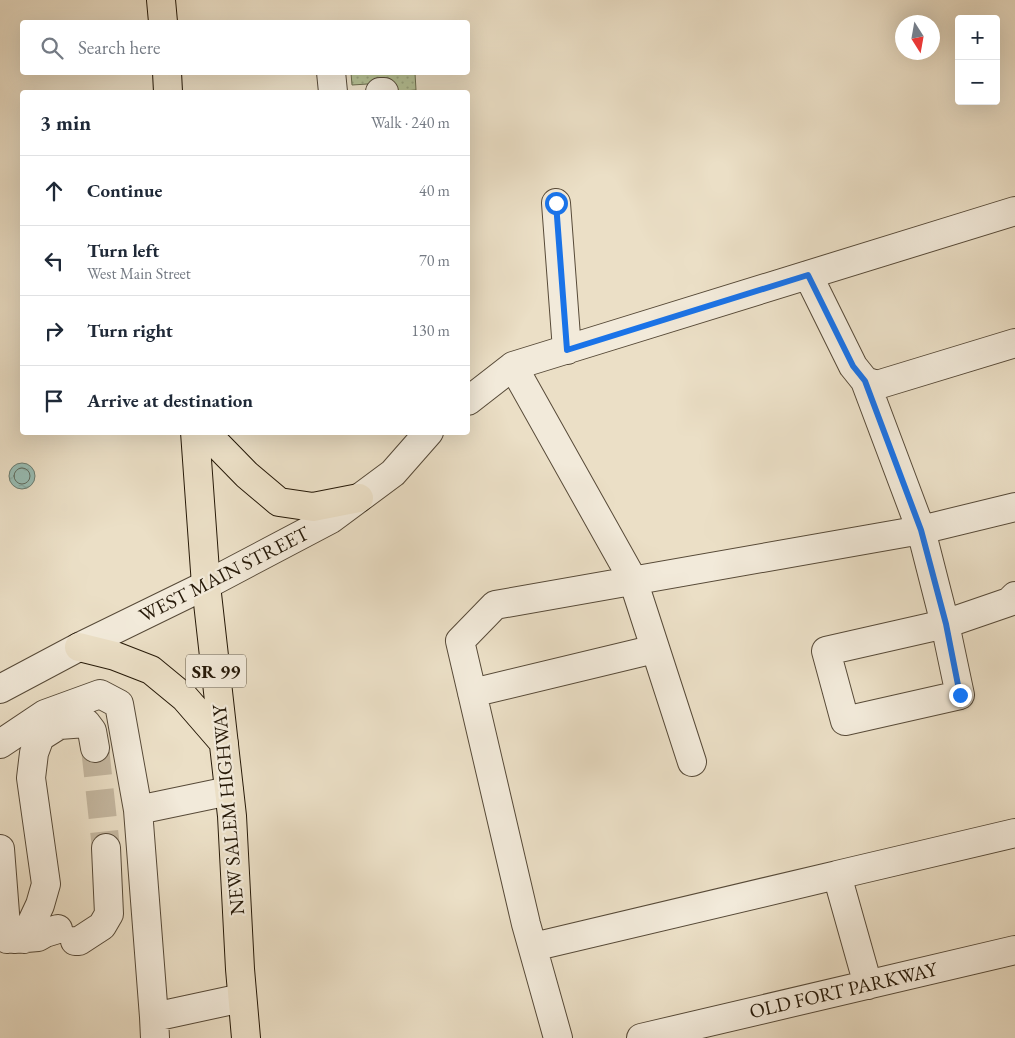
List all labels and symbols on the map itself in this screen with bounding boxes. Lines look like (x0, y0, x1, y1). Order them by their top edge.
north arrow (895, 15, 940, 60)
route start (545, 192, 568, 215)
street label: WEST MAIN STREET (134, 520, 314, 628)
road number: SR 99 (186, 654, 246, 688)
route end (949, 684, 972, 707)
street label: NEW SALEM HIGHWAY (206, 702, 250, 916)
street label: OLD FORT PARKWAY (747, 955, 941, 1024)

